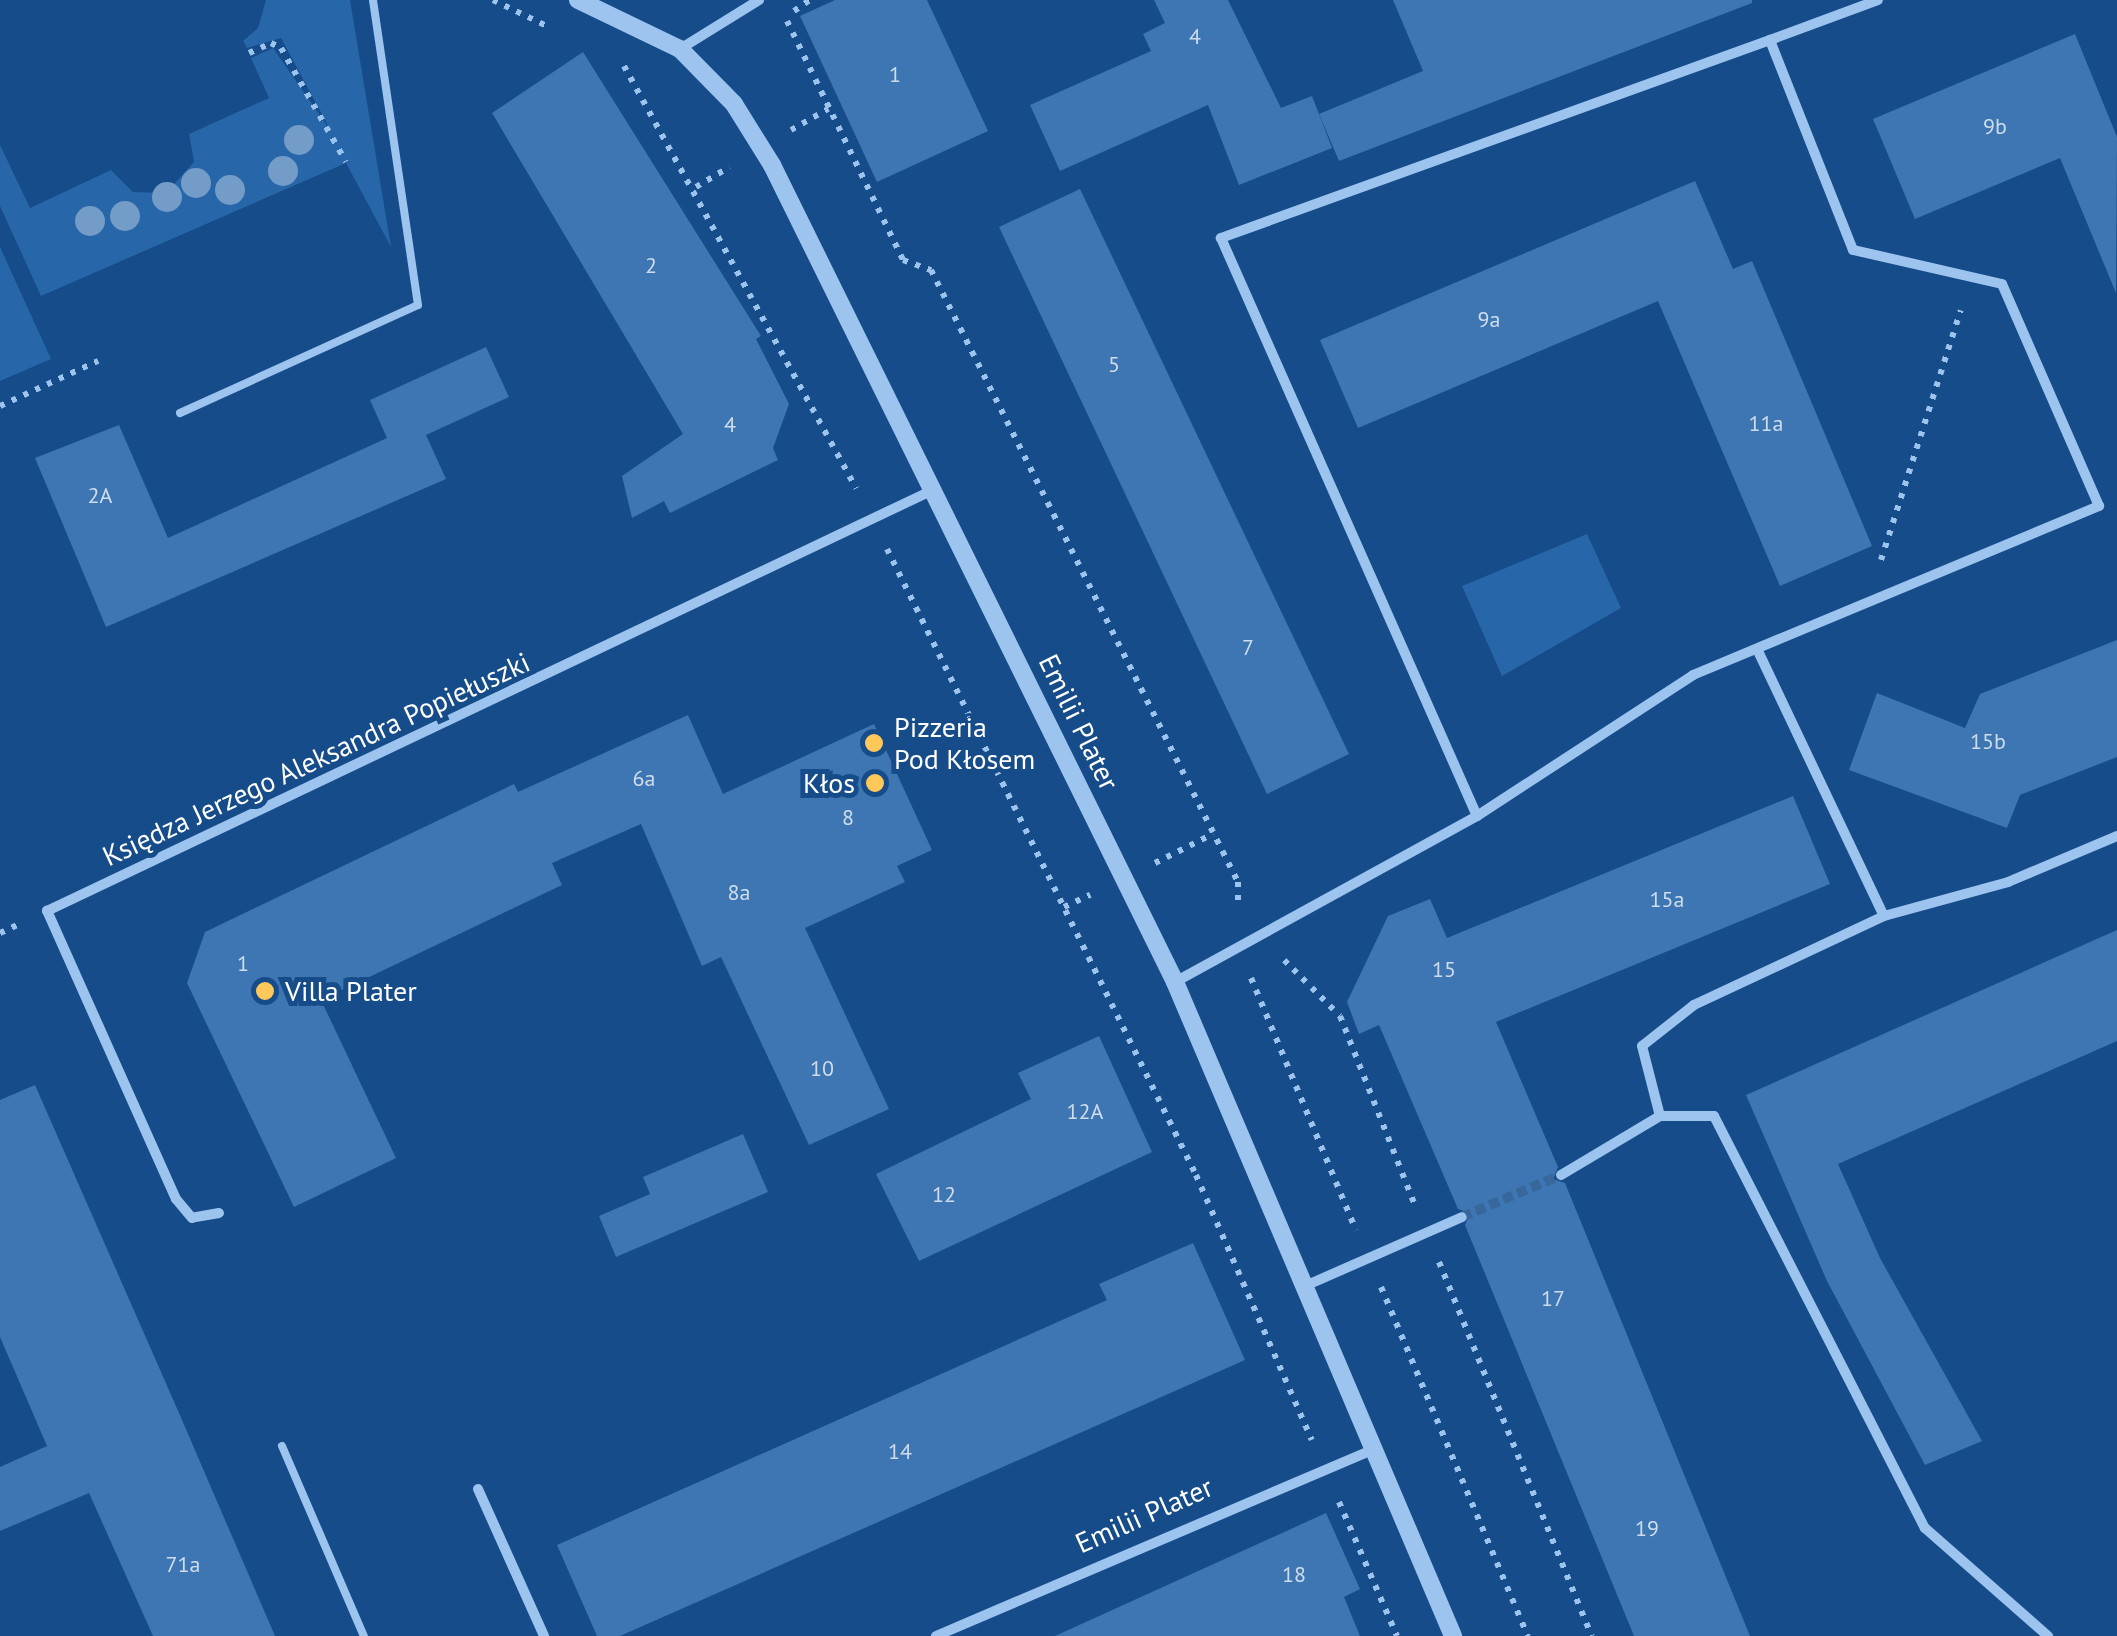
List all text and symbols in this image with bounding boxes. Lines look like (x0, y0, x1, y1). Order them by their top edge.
house number: 4 (1189, 24, 1201, 50)
house number: 1 (889, 62, 901, 88)
house number: 9b (1983, 114, 2007, 140)
house number: 2 (645, 253, 657, 279)
house number: 9a (1478, 307, 1500, 333)
house number: 5 (1108, 352, 1120, 378)
house number: 11a (1749, 411, 1783, 437)
house number: 4 (724, 412, 736, 438)
house number: 2A (88, 483, 112, 509)
house number: 7 (1242, 635, 1254, 661)
street label: Księdza Jerzego Aleksandra Popiełuszki (97, 645, 535, 873)
street label: Emilii Plater (1032, 649, 1126, 795)
place label: Pizzeria Pod Kłosem (894, 710, 1035, 776)
house number: 15b (1970, 729, 2006, 755)
marker: Pizzeria Pod Kłosem (863, 732, 885, 754)
house number: 6a (633, 766, 655, 792)
place label: Kłos (803, 766, 855, 800)
marker: Kłos (864, 772, 886, 794)
house number: 8 (842, 805, 854, 831)
house number: 8a (728, 880, 750, 906)
house number: 15a (1650, 887, 1684, 913)
house number: 1 (237, 951, 249, 977)
house number: 15 (1432, 957, 1456, 983)
place label: Villa Plater (285, 974, 417, 1008)
marker: Villa Plater (254, 980, 276, 1002)
house number: 10 (810, 1056, 834, 1082)
house number: 12A (1067, 1099, 1103, 1125)
house number: 12 (932, 1182, 956, 1208)
house number: 17 (1541, 1286, 1565, 1312)
house number: 14 (888, 1439, 912, 1465)
street label: Emilii Plater (1070, 1470, 1218, 1560)
house number: 19 (1635, 1516, 1659, 1542)
house number: 71a (166, 1552, 200, 1578)
house number: 18 (1282, 1562, 1306, 1588)

